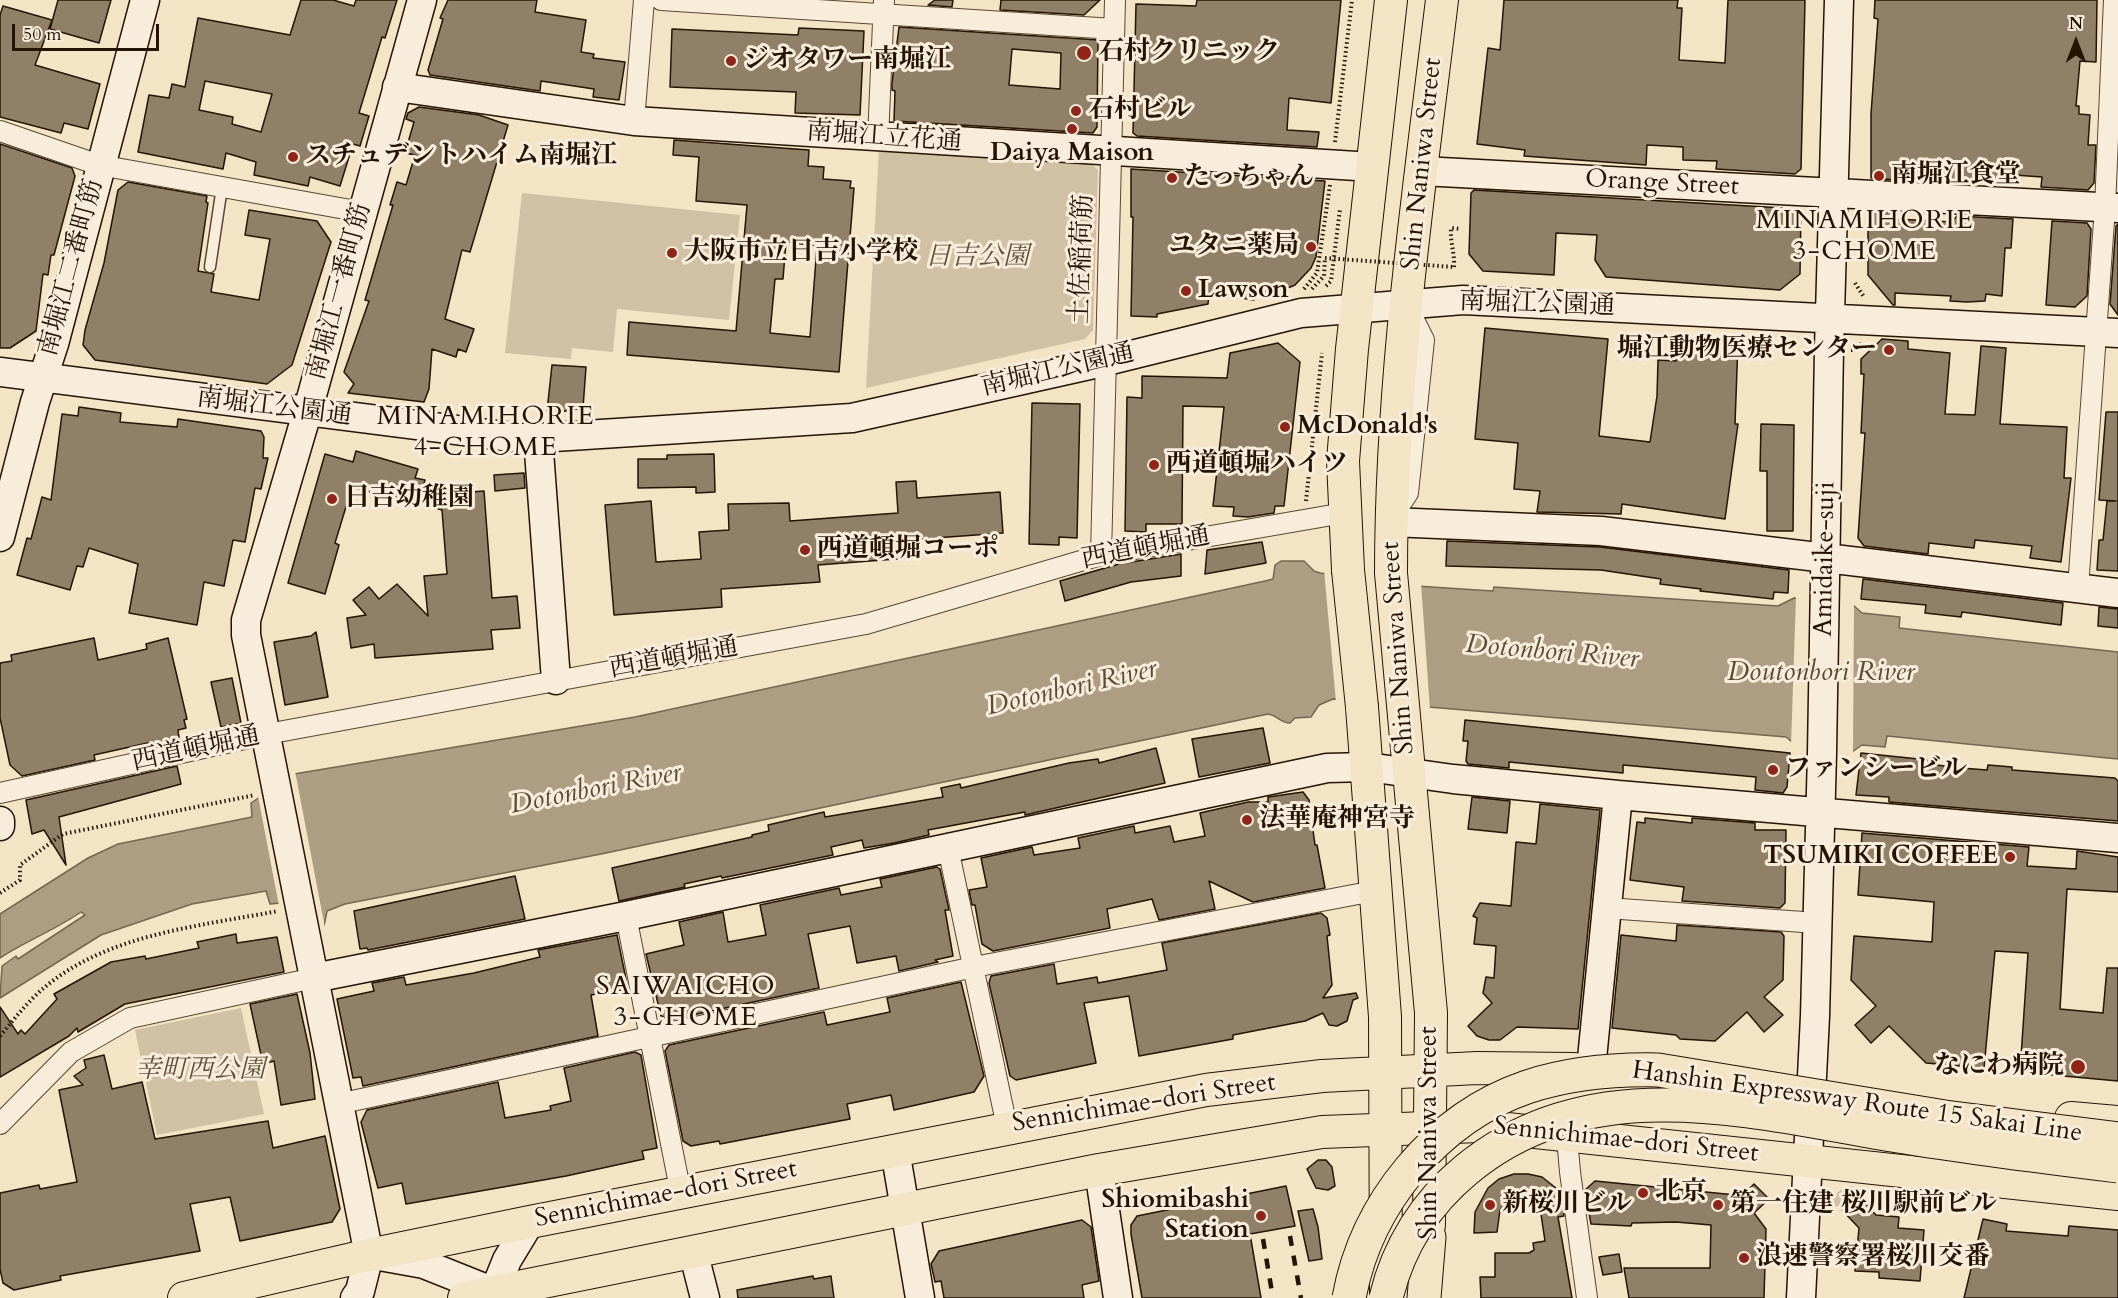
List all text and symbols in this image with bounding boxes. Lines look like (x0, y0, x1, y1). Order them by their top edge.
scale bar (15, 12, 162, 50)
north arrow (2046, 12, 2106, 72)
text: N (2069, 13, 2083, 35)
text: 50 m (23, 22, 62, 47)
place label: 石村クリニック (1098, 37, 1280, 69)
marker: 石村クリニック (1075, 44, 1093, 62)
place label: ジオタワー南堀江 (743, 45, 951, 77)
marker: ジオタワー南堀江 (724, 54, 738, 68)
street label: Shin Naniwa Street (1396, 56, 1450, 272)
place label: 石村ビル (1088, 95, 1192, 127)
marker: 石村ビル (1069, 104, 1083, 118)
street label: 南堀江立花通 (805, 117, 963, 159)
marker: Daiya Maison (1065, 122, 1079, 136)
place label: Daiya Maison (990, 138, 1154, 170)
place label: スチュデントハイム南堀江 (305, 141, 617, 173)
marker: スチュデントハイム南堀江 (286, 150, 300, 164)
place label: 南堀江食堂 (1891, 160, 2021, 192)
place label: たっちゃん (1184, 162, 1314, 194)
street label: Orange Street (1584, 164, 1740, 204)
marker: 南堀江食堂 (1872, 169, 1886, 183)
marker: たっちゃん (1165, 171, 1179, 185)
street label: 南堀江二番町筋 (33, 176, 111, 360)
street label: 土佐稲荷筋 (1065, 193, 1101, 325)
street label: 南堀江一番町筋 (301, 200, 379, 384)
district label: MINAMIHORIE 3-CHOME (1756, 206, 1974, 269)
place label: ユタニ薬局 (1169, 231, 1299, 263)
place label: 大阪市立日吉小学校 (684, 237, 918, 269)
marker: ユタニ薬局 (1304, 240, 1318, 254)
park label: 日吉公園 (925, 242, 1029, 274)
marker: 大阪市立日吉小学校 (665, 246, 679, 260)
place label: Lawson (1198, 275, 1289, 307)
marker: Lawson (1179, 284, 1193, 298)
street label: 南堀江公園通 (1459, 287, 1615, 323)
place label: 堀江動物医療センター (1617, 334, 1877, 366)
street label: 南堀江公園通 (978, 338, 1138, 404)
marker: 堀江動物医療センター (1882, 343, 1896, 357)
street label: 南堀江公園通 (195, 383, 353, 433)
district label: MINAMIHORIE 4-CHOME (377, 402, 595, 465)
place label: McDonald's (1297, 411, 1438, 443)
marker: McDonald's (1278, 420, 1292, 434)
place label: 西道頓堀ハイツ (1166, 449, 1348, 481)
marker: 西道頓堀ハイツ (1147, 458, 1161, 472)
street label: Amidaike-suji (1809, 481, 1843, 637)
place label: 日吉幼稚園 (344, 483, 474, 515)
marker: 日吉幼稚園 (325, 492, 339, 506)
street label: 西道頓堀通 (1079, 521, 1213, 577)
place label: 西道頓堀コーポ (817, 534, 999, 566)
street label: Shin Naniwa Street (1376, 540, 1422, 756)
marker: 西道頓堀コーポ (798, 543, 812, 557)
water label: Dotonbori River (1464, 629, 1640, 677)
street label: 西道頓堀通 (607, 632, 741, 686)
water label: Dotonbori River (984, 654, 1160, 724)
water label: Doutonbori River (1727, 658, 1915, 690)
street label: 西道頓堀通 (129, 721, 263, 779)
place label: ファンシービル (1785, 754, 1967, 786)
water label: Dotonbori River (508, 758, 684, 822)
marker: ファンシービル (1766, 763, 1780, 777)
place label: 法華庵神宮寺 (1259, 804, 1415, 836)
marker: 法華庵神宮寺 (1240, 813, 1254, 827)
place label: TSUMIKI COFFEE (1763, 841, 1998, 873)
marker: TSUMIKI COFFEE (2003, 850, 2017, 864)
district label: SAIWAICHO 3-CHOME (596, 972, 776, 1035)
street label: Shin Naniwa Street (1414, 1026, 1446, 1240)
place label: なにわ病院 (1934, 1051, 2064, 1083)
park label: 幸町西公園 (135, 1055, 265, 1087)
street label: Hanshin Expressway Route 15 Sakai Line (1630, 1056, 2084, 1150)
marker: なにわ病院 (2069, 1058, 2087, 1076)
street label: Sennichimae-dori Street (1010, 1068, 1278, 1140)
street label: Sennichimae-dori Street (1492, 1112, 1760, 1170)
street label: Sennichimae-dori Street (532, 1154, 800, 1236)
place label: 北京 (1655, 1177, 1707, 1209)
place label: Shiomibashi Station (1101, 1185, 1249, 1246)
marker: 北京 (1636, 1186, 1650, 1200)
place label: 新桜川ビル (1502, 1189, 1632, 1221)
place label: 第一住建 桜川駅前ビル (1730, 1189, 1997, 1221)
marker: 新桜川ビル (1483, 1198, 1497, 1212)
marker: 第一住建 桜川駅前ビル (1711, 1198, 1725, 1212)
marker: Shiomibashi Station (1254, 1209, 1268, 1223)
place label: 浪速警察署桜川交番 (1756, 1242, 1990, 1274)
marker: 浪速警察署桜川交番 (1737, 1251, 1751, 1265)

